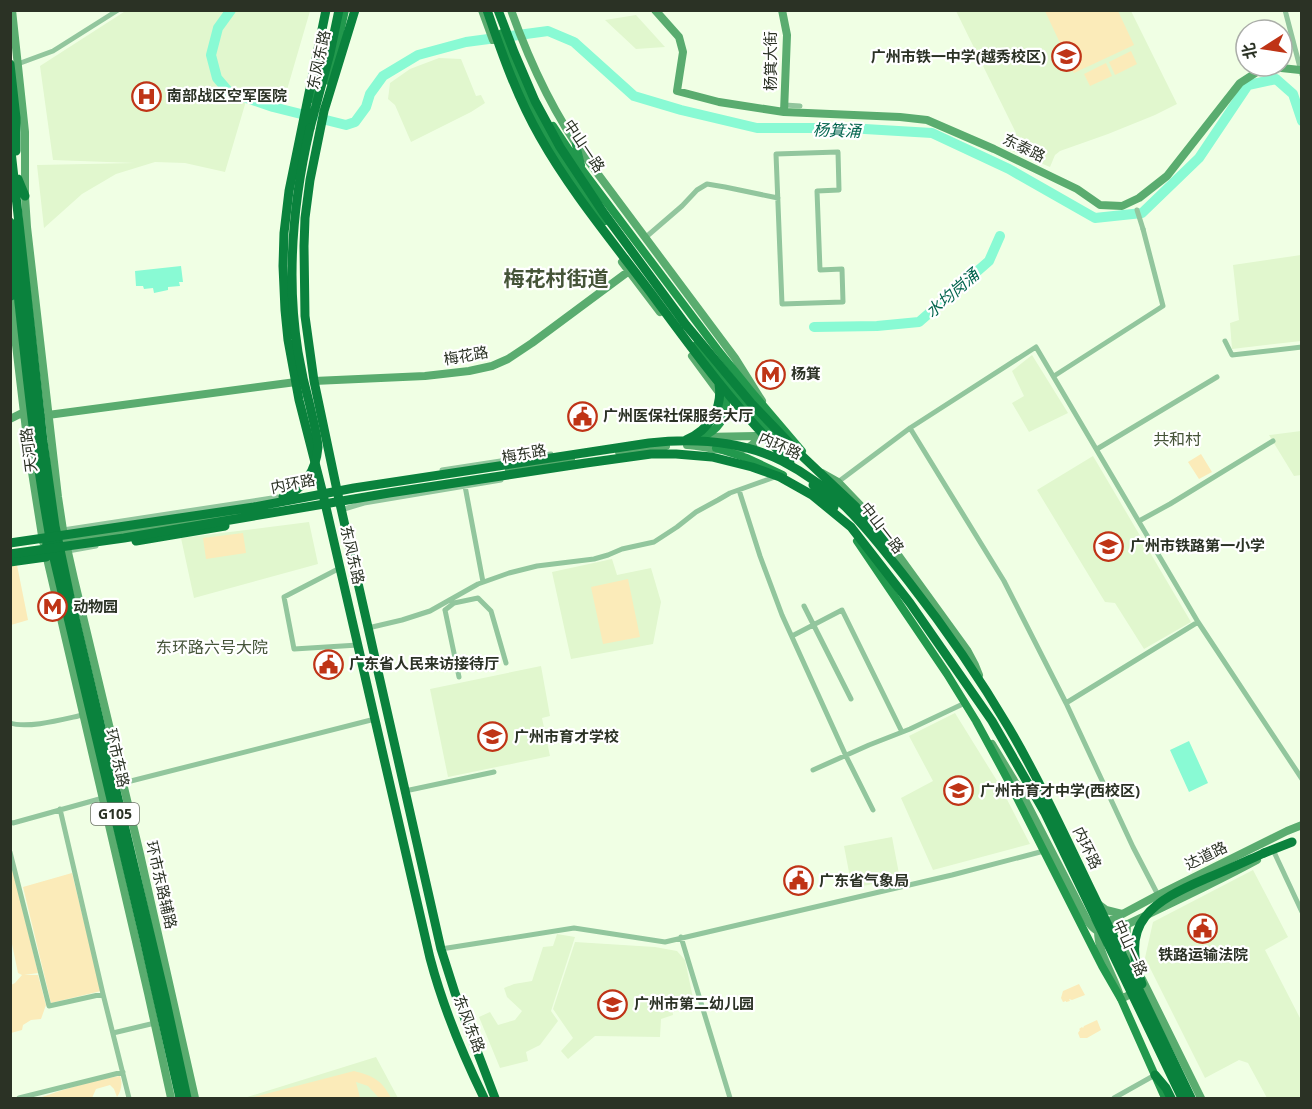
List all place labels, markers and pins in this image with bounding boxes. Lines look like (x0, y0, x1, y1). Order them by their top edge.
school or university icon: 广州市铁一中学(越秀校区) (1051, 41, 1083, 73)
place label: 广州市铁一中学(越秀校区) (871, 46, 1046, 66)
hospital icon: 南部战区空军医院 (130, 80, 162, 112)
place label: 南部战区空军医院 (167, 85, 287, 105)
metro station icon: 杨箕 (754, 358, 786, 390)
place label: 杨箕 (791, 363, 821, 383)
public building icon: 广州医保社保服务大厅 (566, 400, 598, 432)
place label: 广州医保社保服务大厅 (603, 405, 753, 425)
school or university icon: 广州市铁路第一小学 (1093, 530, 1125, 562)
place label: 广州市铁路第一小学 (1130, 535, 1265, 555)
metro station icon: 动物园 (36, 591, 68, 623)
place label: 动物园 (73, 596, 118, 616)
public building icon: 广东省人民来访接待厅 (312, 648, 344, 680)
place label: 广东省人民来访接待厅 (349, 653, 499, 673)
school or university icon: 广州市育才学校 (477, 721, 509, 753)
place label: 广州市育才学校 (514, 726, 619, 746)
school or university icon: 广州市育才中学(西校区) (943, 775, 975, 807)
place label: 广州市育才中学(西校区) (980, 780, 1140, 800)
public building icon: 广东省气象局 (782, 865, 814, 897)
place label: 广东省气象局 (819, 870, 909, 890)
public building icon: 铁路运输法院 (1187, 912, 1219, 944)
place label: 铁路运输法院 (1158, 944, 1248, 964)
school or university icon: 广州市第二幼儿园 (597, 988, 629, 1020)
place label: 广州市第二幼儿园 (634, 993, 754, 1013)

